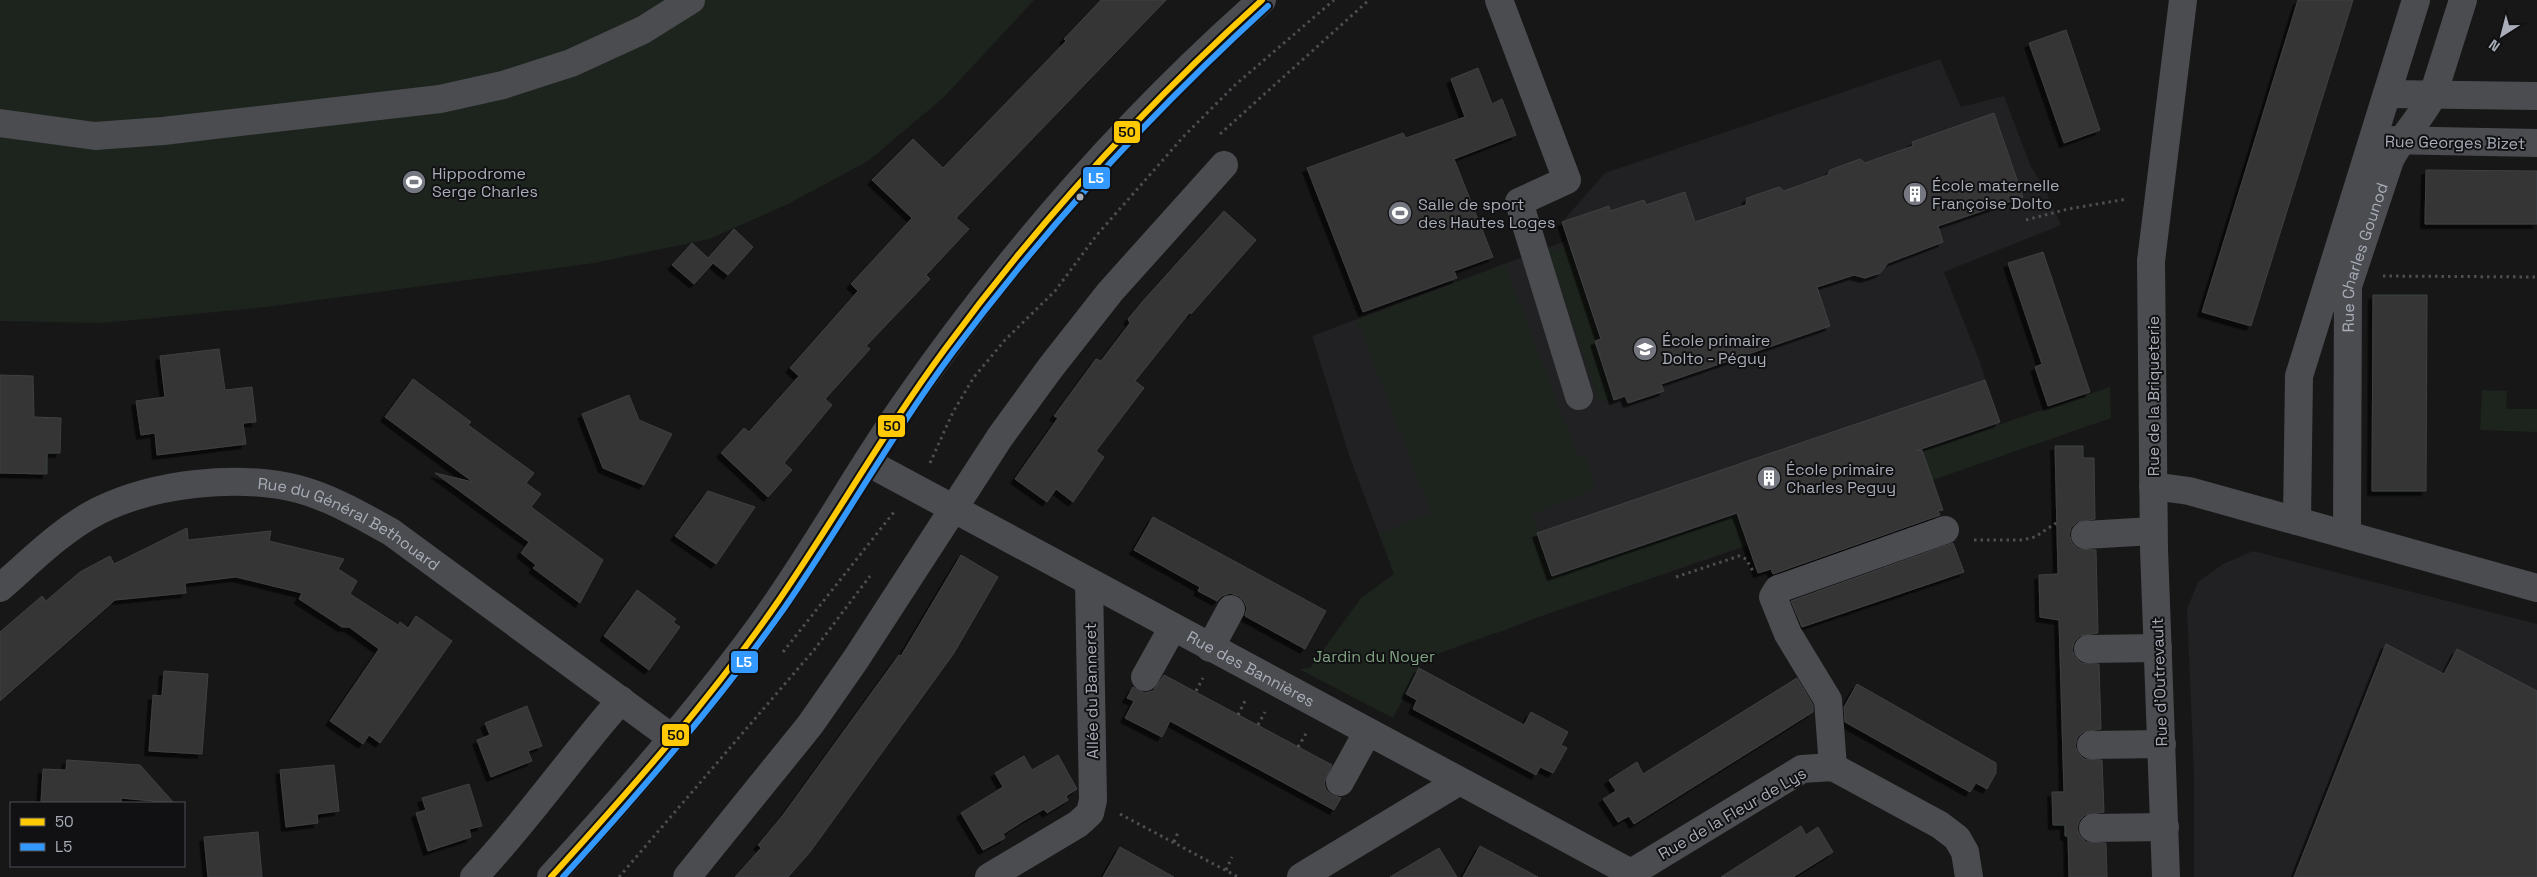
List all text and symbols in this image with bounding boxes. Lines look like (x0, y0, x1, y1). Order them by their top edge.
north arrow (2477, 10, 2527, 60)
text: N (2485, 35, 2503, 56)
line badge: 50 (1113, 120, 1141, 144)
text: 50 (1118, 123, 1136, 141)
street label: Rue Georges Bizet (2385, 131, 2525, 154)
place label: Hippodrome Serge Charles (432, 163, 538, 202)
line badge: L5 (1082, 166, 1111, 190)
sports icon: Hippodrome Serge Charles (401, 169, 427, 195)
text: L5 (1088, 169, 1104, 187)
place label: École maternelle Françoise Dolto (1932, 175, 2060, 214)
street label: Rue Charles Gounod (2338, 180, 2393, 333)
building icon: École maternelle Françoise Dolto (1902, 181, 1928, 207)
unlabelled marker (1075, 192, 1085, 202)
place label: Salle de sport des Hautes Loges (1418, 194, 1555, 233)
sports icon: Salle de sport des Hautes Loges (1387, 200, 1413, 226)
street label: Rue de la Briqueterie (2143, 316, 2164, 476)
place label: École primaire Dolto - Péguy (1662, 330, 1770, 369)
school or university icon: École primaire Dolto - Péguy (1632, 336, 1658, 362)
line badge: 50 (877, 414, 906, 438)
text: 50 (883, 417, 901, 435)
place label: École primaire Charles Peguy (1786, 459, 1896, 498)
building icon: École primaire Charles Peguy (1756, 465, 1782, 491)
street label: Rue du Général Bethouard (257, 473, 444, 575)
street label: Rue d'Outrevault (2147, 617, 2172, 747)
street label: Allée du Banneret (1080, 623, 1103, 759)
street label: Rue des Bannières (1183, 626, 1318, 712)
park label: Jardin du Noyer (1313, 646, 1435, 667)
line badge: L5 (730, 650, 759, 674)
text: L5 (736, 653, 752, 671)
line badge: 50 (661, 723, 690, 747)
text: 50 (667, 726, 685, 744)
street label: Rue de la Fleur de Lys (1655, 763, 1810, 864)
legend (10, 802, 185, 867)
text: 50 (55, 812, 74, 831)
text: L5 (55, 837, 72, 856)

